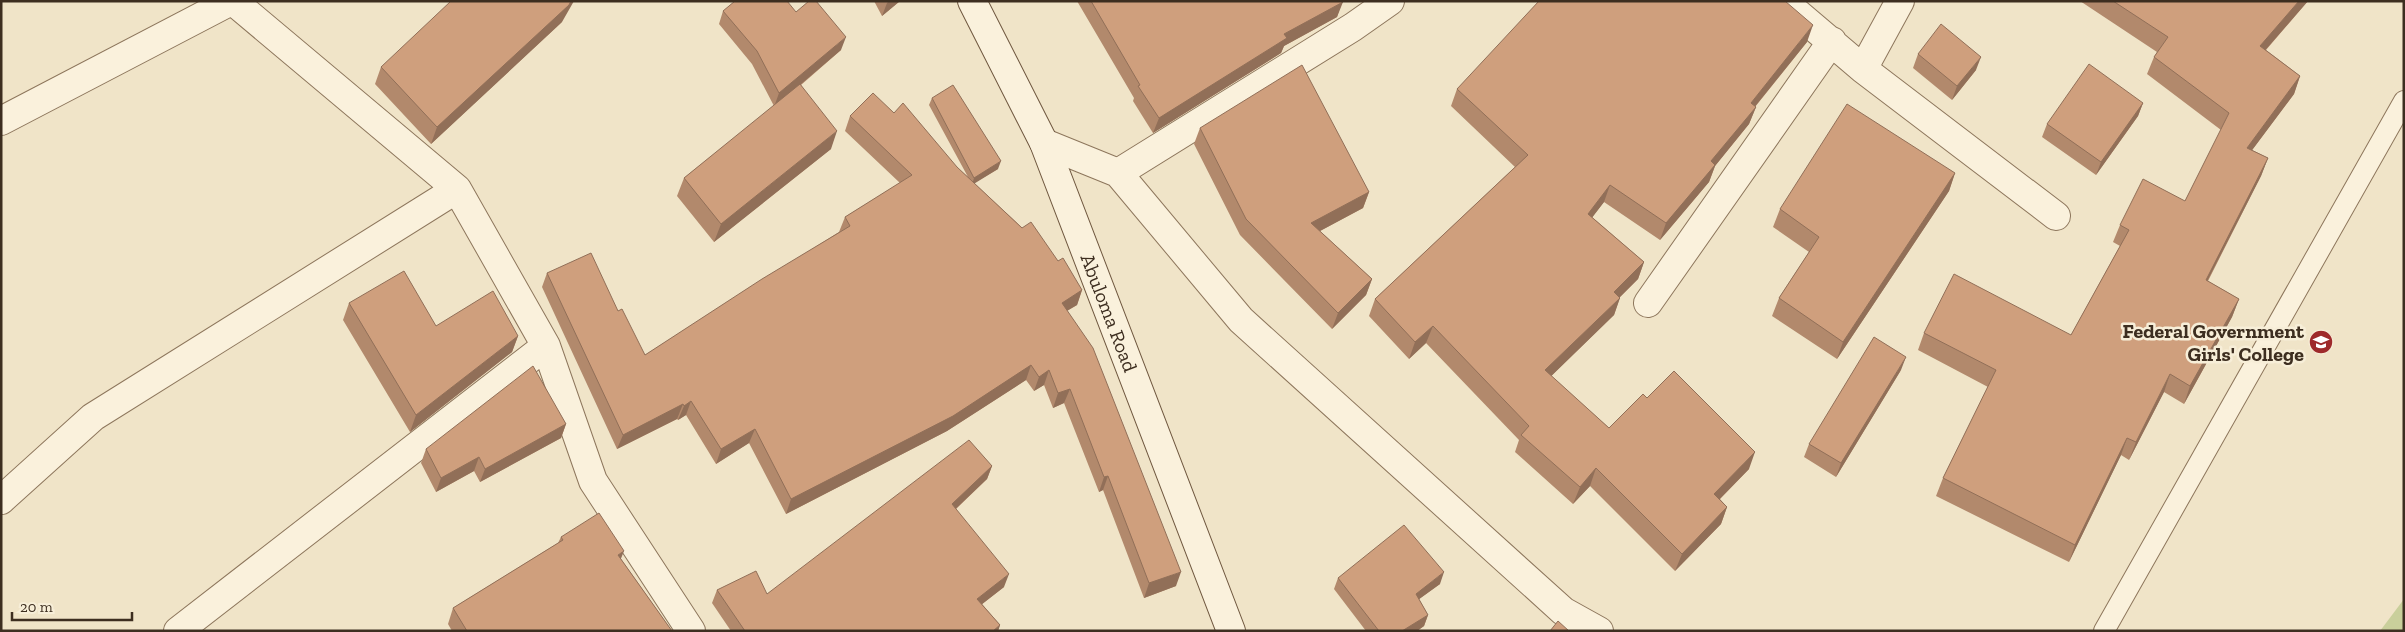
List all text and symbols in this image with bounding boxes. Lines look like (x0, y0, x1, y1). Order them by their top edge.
street label: Abuloma Road (1075, 250, 1143, 375)
place label: Federal Government Girls' College (2123, 319, 2305, 366)
school or university icon: Federal Government Girls' College (2308, 329, 2334, 355)
scale bar (12, 590, 132, 622)
text: 20 m (20, 598, 53, 616)

